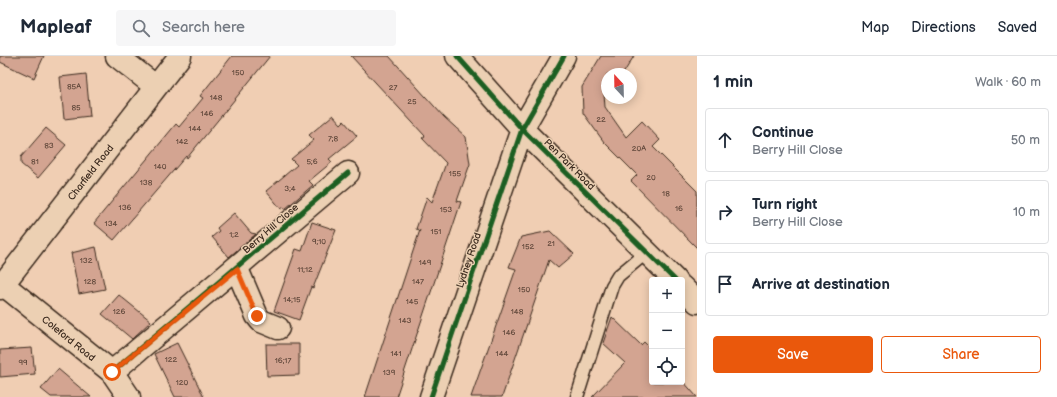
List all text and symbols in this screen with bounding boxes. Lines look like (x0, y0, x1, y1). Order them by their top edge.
search box (116, 10, 396, 46)
text: Mapleaf (20, 16, 92, 39)
icon: search (130, 17, 152, 39)
text: Search here (162, 18, 245, 37)
text: Map (861, 19, 889, 36)
text: Directions (911, 19, 976, 36)
text: Saved (998, 19, 1037, 36)
house number: 150 (232, 68, 244, 77)
north arrow (601, 68, 637, 104)
text: 1 min (713, 72, 753, 92)
text: Walk · 60 m (975, 74, 1041, 90)
house number: 85A (67, 82, 81, 91)
house number: 27 (389, 83, 397, 92)
house number: 148 (210, 93, 223, 102)
house number: 25 (407, 97, 417, 106)
house number: 85 (71, 103, 81, 112)
house number: 146 (201, 109, 214, 118)
house number: 22 (596, 115, 606, 124)
text: Continue (752, 123, 814, 142)
house number: 144 (189, 124, 202, 133)
icon: ahead (714, 129, 736, 151)
text: 50 m (1011, 132, 1040, 148)
house number: 7;8 (328, 134, 338, 143)
house number: 142 (176, 137, 189, 146)
street label: Pen Park Road (541, 137, 597, 193)
house number: 83 (44, 141, 54, 150)
street label: Charfield Road (65, 142, 116, 203)
text: Berry Hill Close (752, 142, 843, 158)
house number: 20A (632, 144, 646, 153)
house number: 81 (31, 157, 39, 166)
house number: 5;6 (306, 157, 318, 166)
house number: 140 (154, 162, 167, 171)
house number: 155 (449, 169, 462, 178)
house number: 20 (646, 173, 656, 182)
house number: 138 (140, 178, 153, 187)
house number: 3;4 (284, 184, 296, 193)
house number: 18 (662, 189, 670, 198)
text: Turn right (752, 195, 817, 214)
street label: Berry Hill Close (240, 201, 301, 256)
icon: right (714, 201, 736, 223)
house number: 136 (119, 203, 132, 212)
house number: 16 (675, 204, 683, 213)
text: 10 m (1013, 204, 1040, 220)
house number: 153 (440, 205, 452, 214)
text: Berry Hill Close (752, 214, 843, 230)
house number: 134 (105, 219, 118, 228)
house number: 151 (431, 227, 441, 236)
house number: 1;2 (229, 230, 239, 239)
street label: Lydney Road (454, 231, 484, 289)
house number: 9;10 (312, 237, 326, 246)
house number: 21 (547, 239, 555, 248)
house number: 152 (522, 242, 534, 251)
house number: 132 (80, 256, 93, 265)
house number: 149 (419, 258, 432, 267)
house number: 11;12 (297, 265, 313, 274)
icon: arrive (714, 273, 736, 295)
text: Arrive at destination (752, 275, 890, 294)
house number: 128 (84, 277, 97, 286)
house number: 147 (412, 277, 424, 286)
map controls (649, 277, 685, 385)
button: + (649, 277, 685, 313)
house number: 150 (518, 285, 530, 294)
house number: 14;15 (283, 295, 301, 304)
house number: 145 (406, 297, 419, 306)
house number: 126 (113, 307, 125, 316)
route end (248, 307, 266, 325)
house number: 148 (511, 307, 524, 316)
button: − (649, 313, 685, 349)
street label: Coleford Road (39, 314, 98, 364)
house number: 143 (399, 316, 412, 325)
house number: 146 (503, 328, 516, 337)
button: Save (713, 336, 873, 373)
button: Share (881, 336, 1041, 373)
house number: 141 (390, 349, 402, 358)
house number: 144 (496, 349, 509, 358)
button: locate (649, 349, 685, 385)
house number: 122 (165, 355, 178, 364)
house number: 16;17 (275, 356, 291, 365)
house number: 99 (18, 358, 28, 367)
route start (103, 363, 121, 381)
house number: 139 (383, 368, 396, 377)
house number: 120 (176, 378, 189, 387)

